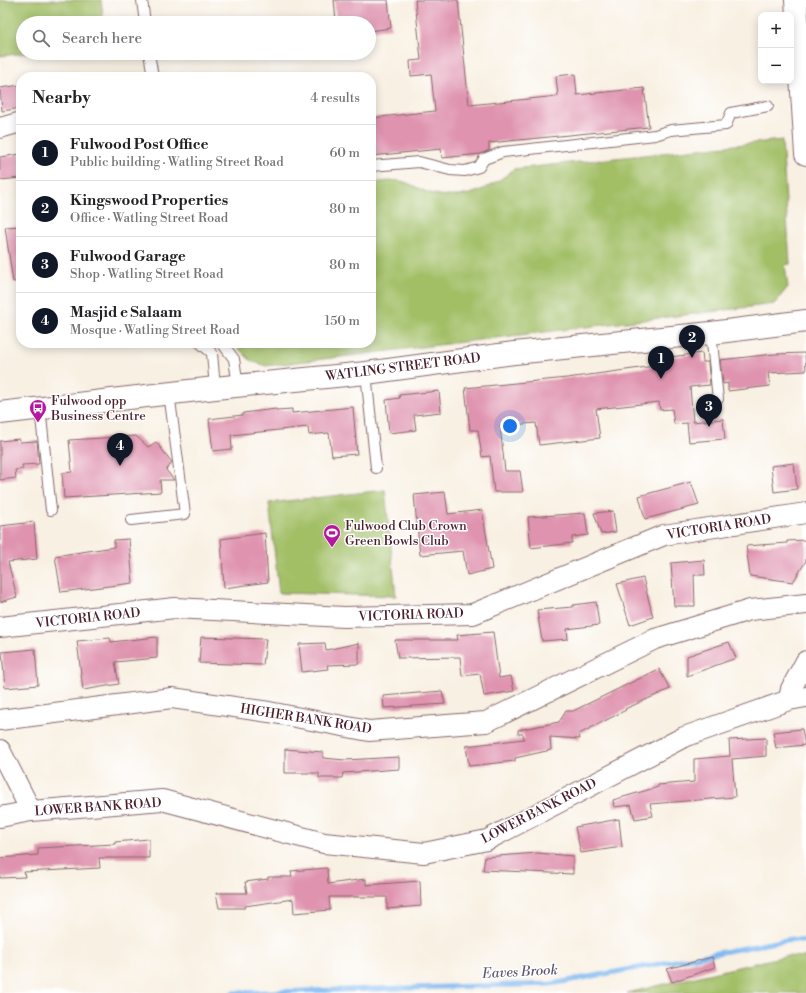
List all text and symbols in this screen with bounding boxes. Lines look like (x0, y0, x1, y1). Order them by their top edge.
map controls (758, 12, 794, 84)
button: + (758, 12, 794, 48)
search box (16, 16, 376, 60)
icon: search (30, 27, 52, 49)
text: Search here (62, 29, 142, 48)
button: − (758, 48, 794, 84)
text: Nearby (32, 87, 91, 109)
text: 4 results (310, 90, 360, 106)
text: Fulwood Post Office (70, 135, 209, 154)
text: 1 (42, 145, 48, 161)
text: 60 m (329, 145, 360, 161)
text: Public building · Watling Street Road (70, 154, 284, 170)
text: Kingswood Properties (70, 191, 228, 210)
text: 2 (41, 201, 49, 217)
text: 80 m (329, 201, 360, 217)
text: Office · Watling Street Road (70, 210, 228, 226)
text: Fulwood Garage (70, 247, 186, 266)
text: 3 (41, 257, 49, 273)
text: 80 m (329, 257, 360, 273)
text: Shop · Watling Street Road (70, 266, 223, 282)
text: Masjid e Salaam (70, 303, 182, 322)
text: 4 (41, 313, 49, 329)
text: 150 m (325, 313, 360, 329)
text: Mosque · Watling Street Road (70, 322, 240, 338)
pin: 2 (679, 325, 705, 358)
pin: 1 (648, 346, 674, 379)
street label: WATLING STREET ROAD (324, 350, 481, 385)
place label: Fulwood opp Business Centre (50, 393, 146, 424)
pin: 3 (696, 394, 722, 427)
bus stop icon: Fulwood opp Business Centre (28, 398, 48, 423)
your location (500, 416, 520, 436)
pin: 4 (107, 433, 133, 466)
street label: VICTORIA ROAD (665, 511, 772, 543)
place label: Fulwood Club Crown Green Bowls Club (345, 518, 467, 549)
sports icon: Fulwood Club Crown Green Bowls Club (322, 523, 342, 548)
street label: VICTORIA ROAD (34, 605, 141, 632)
street label: VICTORIA ROAD (357, 605, 464, 625)
street label: HIGHER BANK ROAD (239, 701, 373, 737)
street label: LOWER BANK ROAD (479, 775, 599, 847)
street label: LOWER BANK ROAD (34, 795, 162, 819)
water label: Eaves Brook (481, 961, 558, 983)

